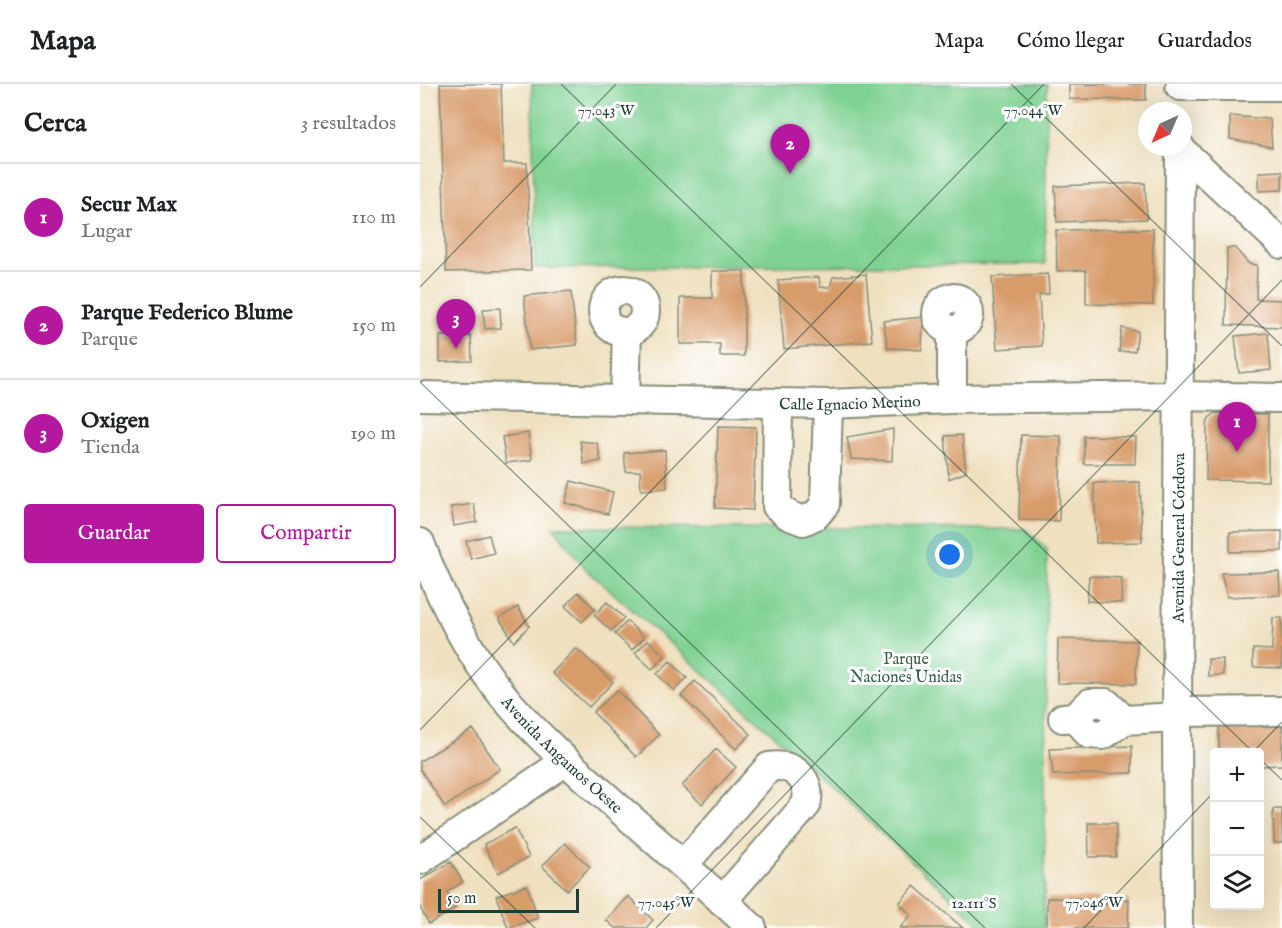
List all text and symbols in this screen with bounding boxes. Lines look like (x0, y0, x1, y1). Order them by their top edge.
text: Mapa (30, 24, 96, 59)
text: Mapa (935, 28, 984, 55)
text: Cómo llegar (1017, 28, 1124, 55)
text: Guardados (1157, 28, 1252, 55)
text: 77.043°W (578, 101, 635, 120)
text: 77.044°W (1004, 101, 1063, 120)
north arrow (1138, 102, 1192, 156)
text: Cerca (24, 107, 86, 140)
text: 3 resultados (301, 111, 396, 136)
pin: 2 (770, 124, 809, 174)
text: Secur Max (81, 191, 177, 219)
text: 1 (40, 205, 47, 230)
text: 110 m (352, 205, 396, 230)
text: Lugar (81, 219, 132, 244)
text: Parque Federico Blume (81, 299, 293, 327)
pin: 3 (436, 300, 476, 349)
text: 2 (39, 313, 48, 338)
text: 150 m (352, 313, 396, 338)
text: Parque (81, 327, 138, 352)
street label: Calle Ignacio Merino (779, 392, 922, 416)
pin: 1 (1218, 402, 1256, 452)
text: Oxigen (81, 407, 150, 435)
text: 3 (40, 421, 47, 446)
text: 190 m (350, 421, 396, 446)
text: Tienda (81, 435, 140, 460)
street label: Avenida General Córdova (1169, 453, 1190, 624)
button: Guardar (24, 504, 204, 563)
button: Compartir (216, 504, 396, 563)
your location (935, 540, 964, 569)
park label: Parque Naciones Unidas (850, 650, 962, 688)
street label: Avenida Angamos Oeste (495, 692, 626, 819)
map controls (1210, 748, 1264, 910)
button: + (1210, 748, 1264, 802)
button: − (1210, 802, 1264, 856)
button: layers (1210, 856, 1264, 910)
scale bar (438, 886, 579, 914)
text: 50 m (447, 889, 476, 909)
text: 77.045°W (638, 893, 695, 912)
text: 77.046°W (1065, 893, 1123, 912)
text: 12.111°S (951, 894, 997, 913)

